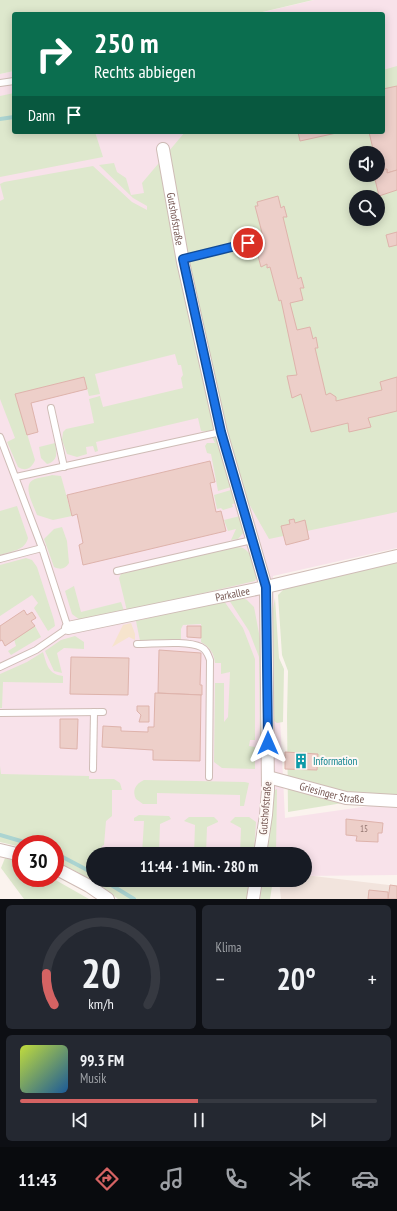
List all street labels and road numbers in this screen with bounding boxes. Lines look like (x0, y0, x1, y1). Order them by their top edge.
street label: Gutshofstraße (164, 191, 187, 247)
street label: Parkallee (214, 583, 251, 604)
street label: Griesinger Straße (298, 779, 365, 806)
street label: Gutshofstraße (256, 780, 274, 835)

